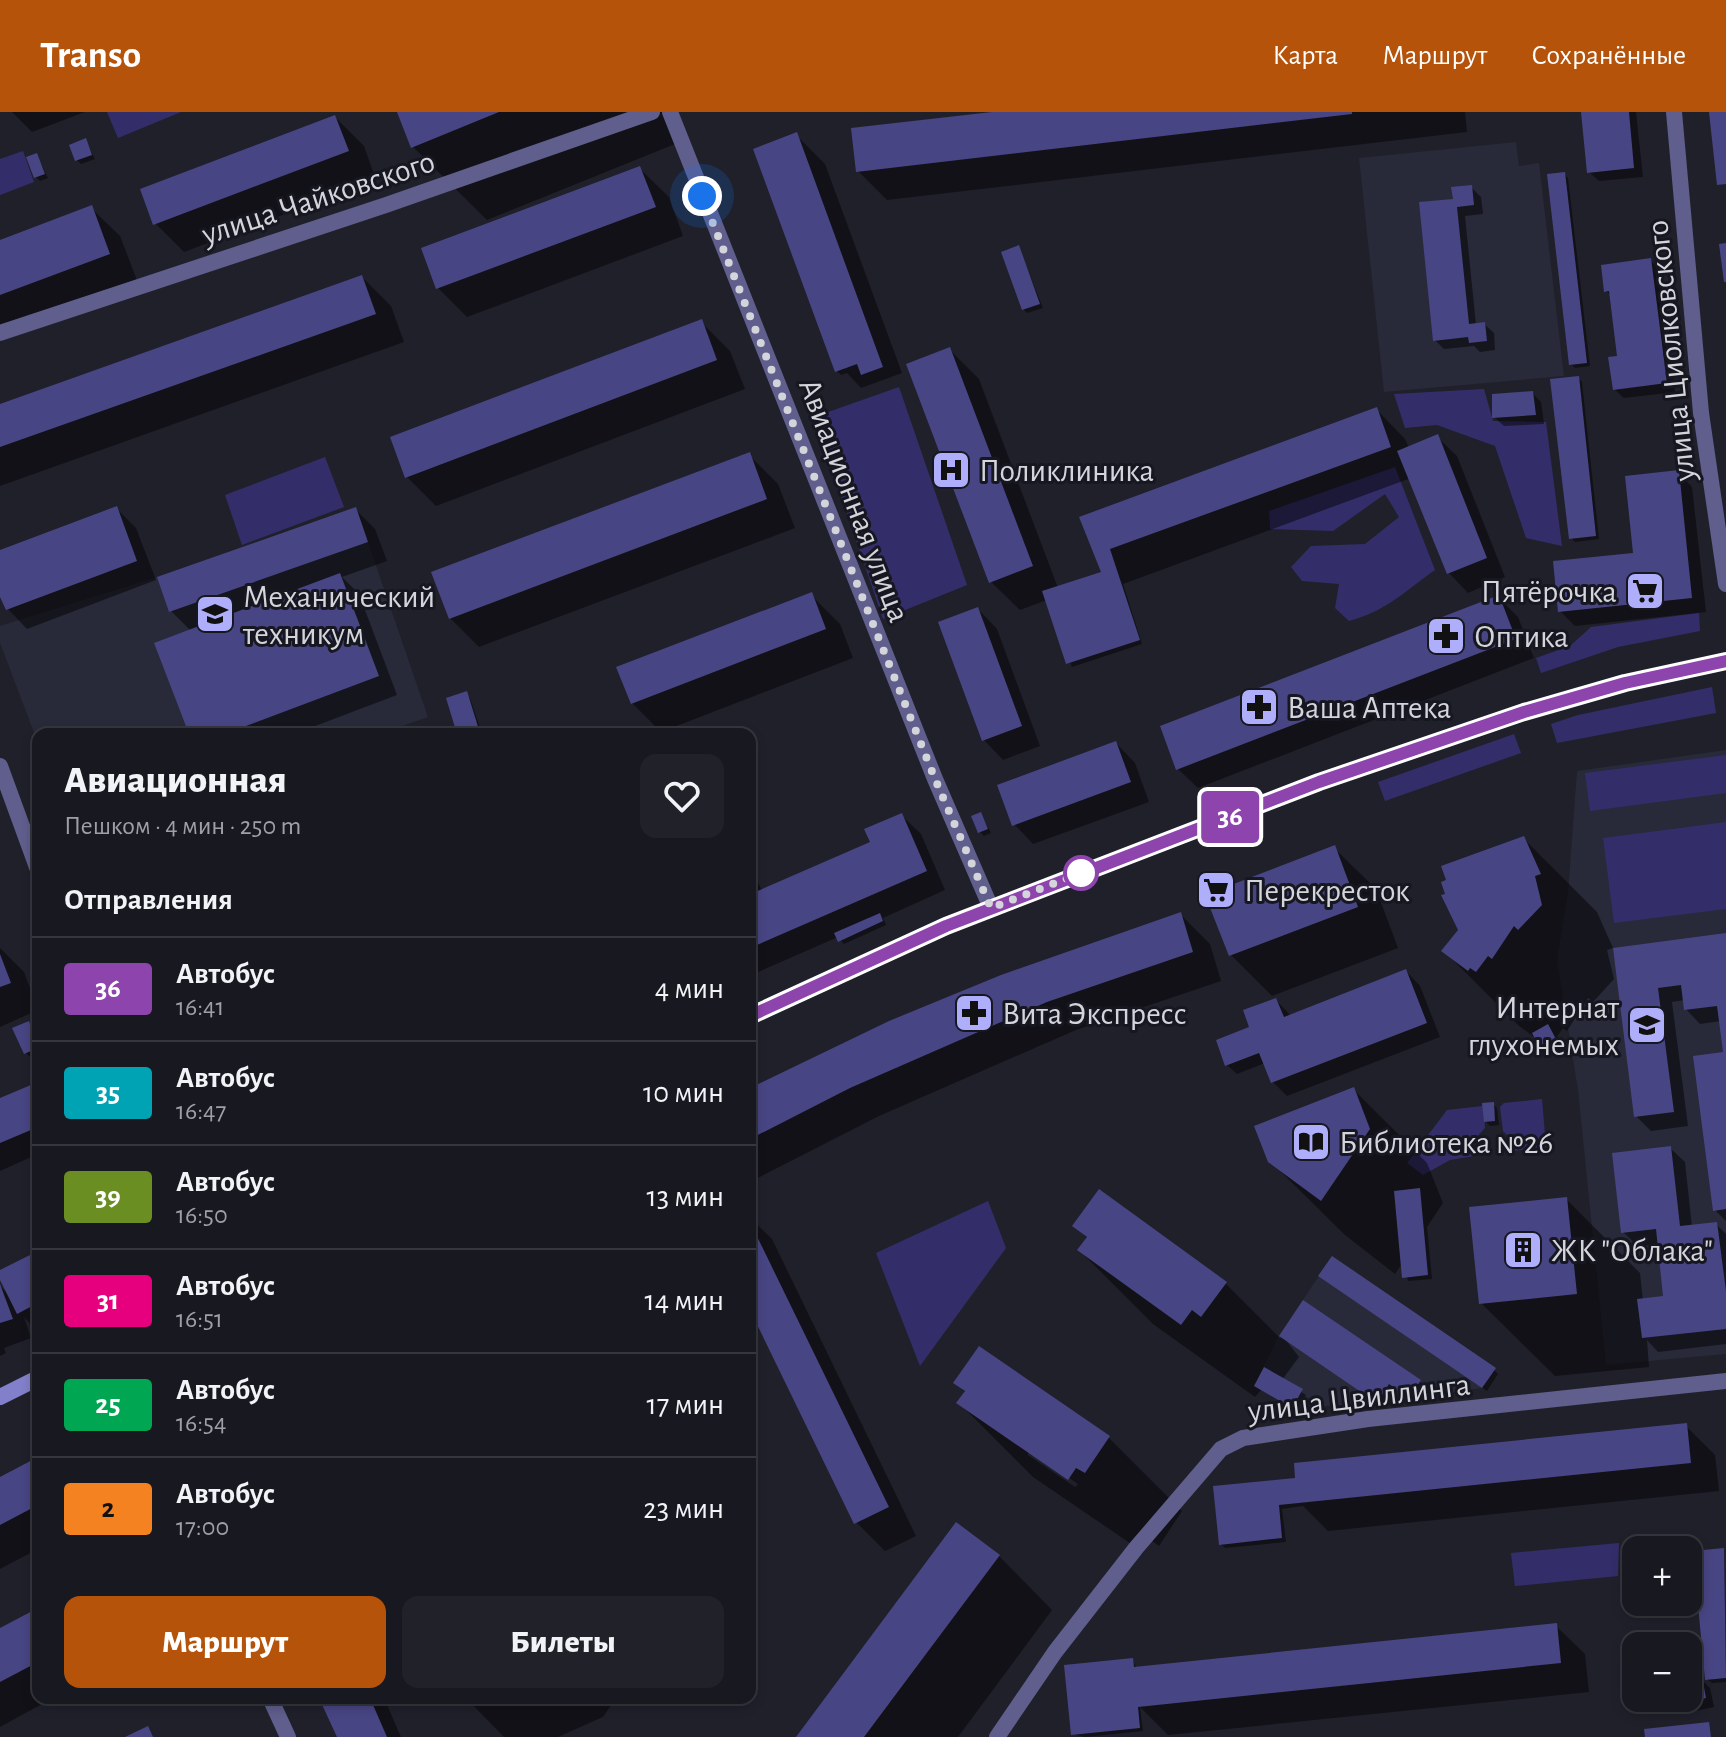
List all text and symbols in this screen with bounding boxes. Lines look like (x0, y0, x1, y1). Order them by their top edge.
text: Transo (40, 37, 141, 75)
text: Карта (1272, 42, 1338, 70)
text: Маршрут (1382, 42, 1487, 70)
text: Сохранённые (1531, 42, 1686, 70)
street label: улица Чайковского (197, 145, 439, 251)
your location (682, 176, 722, 216)
street label: улица Циолковского (1641, 219, 1701, 484)
street label: Авиационная улица (793, 374, 915, 627)
hospital icon: Поликлиника (930, 449, 972, 491)
place label: Поликлиника (979, 455, 1154, 487)
supermarket icon: Пятёрочка (1624, 570, 1666, 612)
place label: Пятёрочка (1481, 576, 1617, 608)
place label: Механический техникум (242, 581, 435, 650)
school or university icon: Механический техникум (194, 593, 236, 635)
pharmacy icon: Оптика (1425, 615, 1467, 657)
place label: Оптика (1474, 621, 1569, 653)
pharmacy icon: Ваша Аптека (1238, 686, 1280, 728)
place label: Ваша Аптека (1287, 692, 1451, 724)
button: heart (640, 754, 724, 838)
text: Авиационная (64, 762, 287, 800)
line badge: 36 (1194, 791, 1266, 843)
text: 36 (1217, 803, 1243, 831)
text: Пешком · 4 мин · 250 m (64, 813, 301, 839)
unlabelled marker (1064, 856, 1098, 890)
supermarket icon: Перекресток (1195, 869, 1237, 911)
place label: Перекресток (1244, 875, 1410, 907)
text: Отправления (64, 885, 233, 915)
text: Автобус (176, 959, 275, 989)
text: 4 мин (655, 974, 724, 1004)
text: 36 (95, 975, 121, 1003)
pharmacy icon: Вита Экспресс (953, 992, 995, 1034)
place label: Интернат глухонемых (1468, 992, 1619, 1061)
text: 16:41 (176, 994, 225, 1020)
place label: Вита Экспресс (1002, 998, 1187, 1030)
school or university icon: Интернат глухонемых (1626, 1004, 1668, 1046)
text: Автобус (176, 1063, 275, 1093)
text: 10 мин (643, 1078, 724, 1108)
text: 35 (96, 1079, 120, 1107)
text: 16:47 (176, 1098, 226, 1124)
library icon: Библиотека №26 (1290, 1121, 1332, 1163)
place label: Библиотека №26 (1339, 1127, 1553, 1159)
text: Автобус (176, 1167, 275, 1197)
text: 13 мин (647, 1182, 724, 1212)
text: 39 (95, 1183, 121, 1211)
text: 16:50 (176, 1202, 228, 1228)
building icon: ЖК "Облака" (1502, 1229, 1544, 1271)
place label: ЖК "Облака" (1551, 1235, 1713, 1267)
text: Автобус (176, 1271, 275, 1301)
text: 14 мин (644, 1286, 724, 1316)
text: 31 (97, 1287, 119, 1315)
text: 16:51 (176, 1306, 223, 1332)
street label: улица Цвиллинга (1245, 1368, 1472, 1428)
text: Автобус (176, 1375, 275, 1405)
text: 17 мин (646, 1390, 724, 1420)
text: 25 (95, 1391, 121, 1419)
text: 16:54 (176, 1410, 227, 1436)
text: Автобус (176, 1479, 275, 1509)
text: 23 мин (643, 1494, 724, 1524)
text: 2 (101, 1495, 115, 1523)
text: 17:00 (176, 1514, 229, 1540)
map controls (1622, 1536, 1702, 1712)
button: + (1622, 1536, 1702, 1616)
button: Маршрут (64, 1596, 386, 1688)
button: Билеты (402, 1596, 724, 1688)
button: − (1622, 1632, 1702, 1712)

